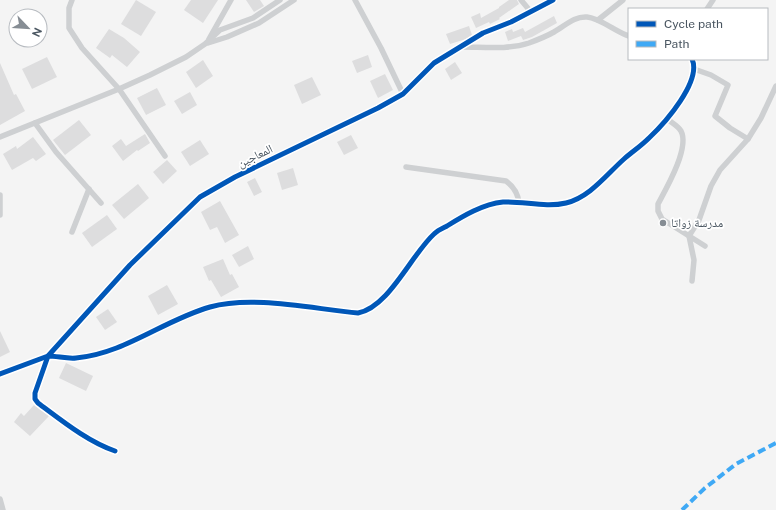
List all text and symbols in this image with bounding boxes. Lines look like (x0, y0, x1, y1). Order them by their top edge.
north arrow (8, 8, 48, 48)
legend (628, 8, 768, 60)
text: Cycle path (664, 17, 723, 31)
text: N (30, 26, 44, 39)
text: Path (664, 37, 690, 51)
street label: المعاجين (235, 141, 275, 171)
place label: مدرسة زواتا (671, 216, 723, 230)
marker: مدرسة زواتا (658, 218, 668, 228)

